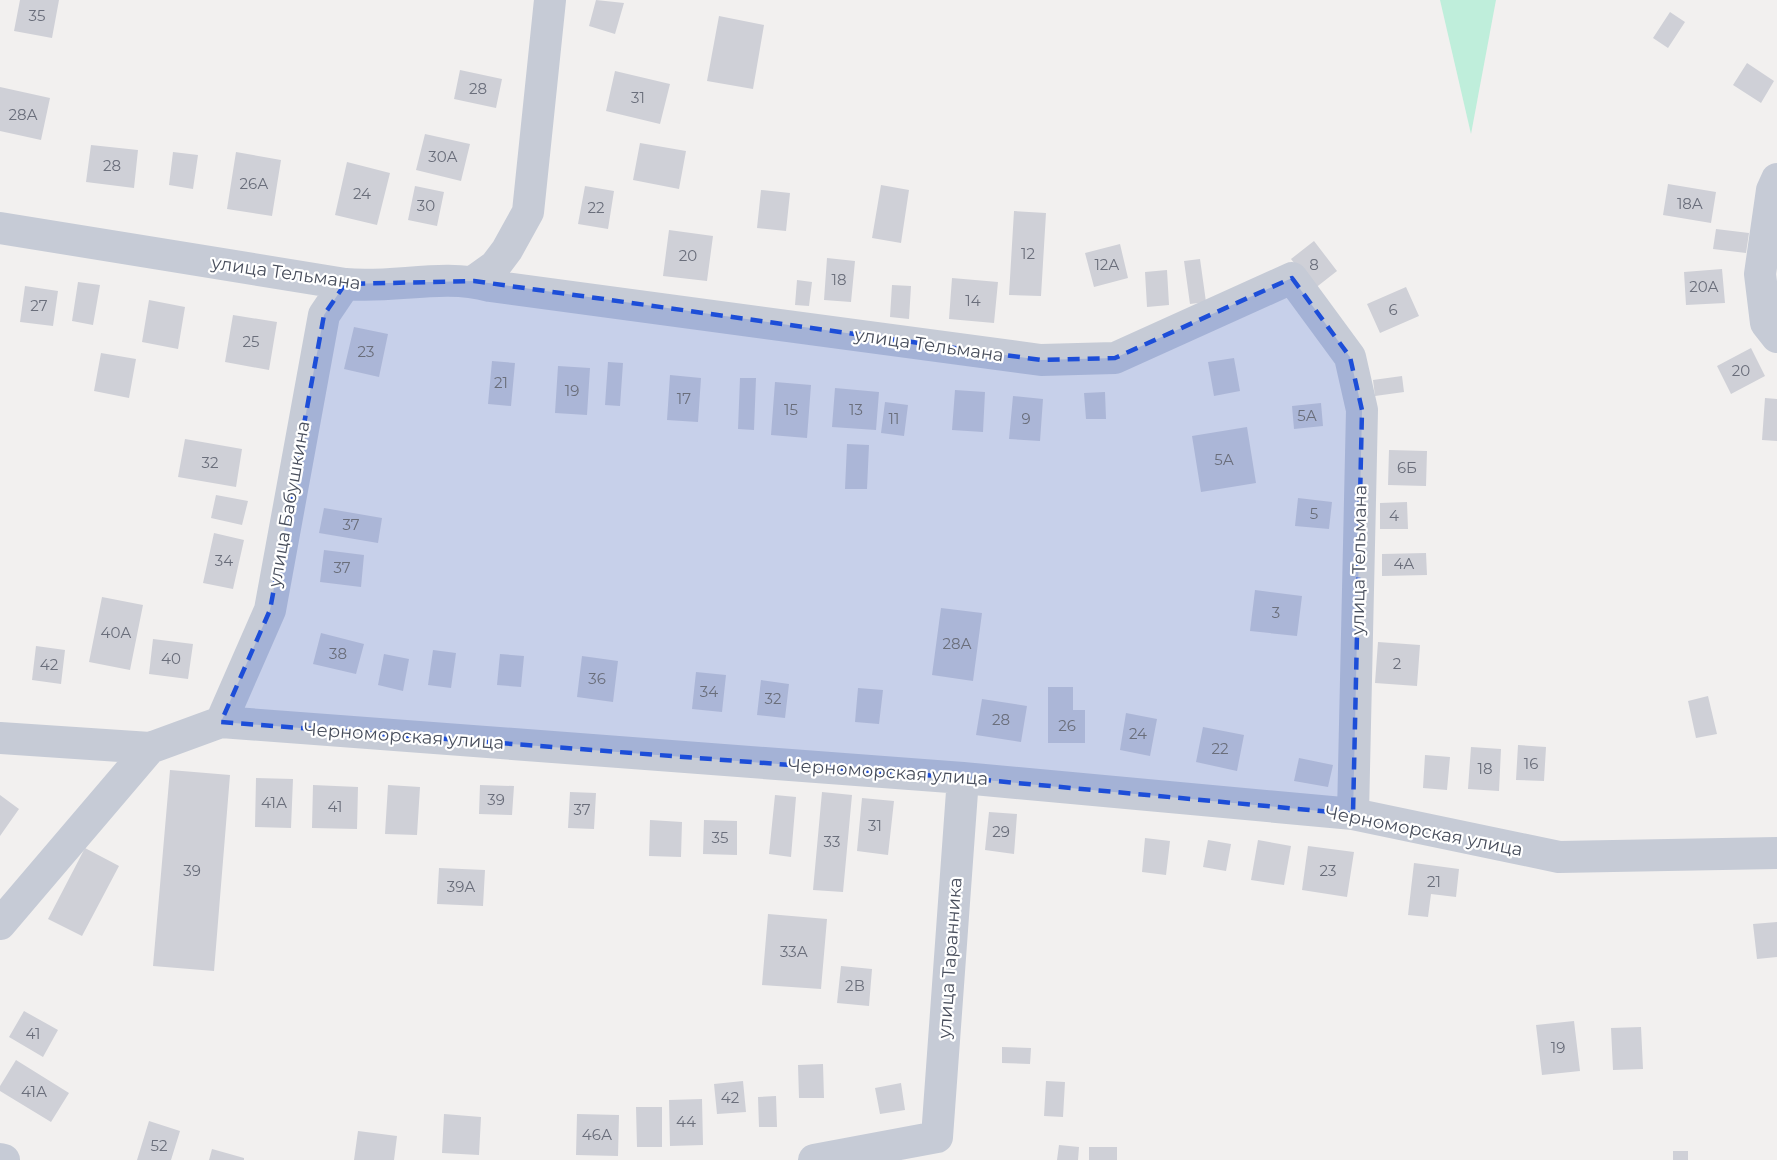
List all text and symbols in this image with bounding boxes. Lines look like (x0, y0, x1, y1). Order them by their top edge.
house number: 35 (29, 6, 45, 25)
house number: 28 (469, 79, 487, 98)
house number: 31 (631, 88, 645, 107)
house number: 28А (8, 105, 38, 124)
house number: 30А (428, 147, 458, 166)
house number: 28 (103, 156, 121, 175)
house number: 26А (240, 174, 268, 193)
house number: 24 (353, 184, 371, 203)
house number: 18А (1677, 194, 1703, 213)
house number: 30 (417, 196, 435, 215)
house number: 22 (587, 198, 605, 217)
house number: 12 (1021, 244, 1035, 263)
house number: 20 (679, 246, 697, 265)
street label: улица Тельмана (209, 252, 362, 294)
house number: 12А (1094, 255, 1120, 274)
house number: 8 (1309, 255, 1319, 274)
house number: 18 (832, 270, 847, 289)
house number: 20А (1689, 277, 1719, 296)
house number: 14 (965, 291, 981, 310)
house number: 27 (30, 296, 48, 315)
house number: 6 (1388, 300, 1398, 319)
street label: улица Тельмана (852, 324, 1005, 366)
house number: 25 (242, 332, 260, 351)
house number: 23 (358, 342, 374, 361)
house number: 20 (1732, 361, 1750, 380)
house number: 21 (494, 373, 508, 392)
house number: 19 (565, 381, 579, 400)
house number: 17 (677, 389, 691, 408)
house number: 15 (784, 400, 798, 419)
house number: 13 (849, 400, 863, 419)
house number: 5А (1297, 406, 1317, 425)
house number: 11 (889, 409, 899, 428)
house number: 9 (1021, 409, 1031, 428)
street label: улица Бабушкина (263, 419, 314, 590)
house number: 5А (1214, 450, 1234, 469)
house number: 32 (202, 453, 218, 472)
house number: 6Б (1397, 458, 1417, 477)
street label: улица Тельмана (1347, 485, 1371, 636)
house number: 5 (1310, 504, 1318, 523)
house number: 4 (1389, 506, 1399, 525)
house number: 37 (342, 515, 360, 534)
house number: 34 (215, 551, 233, 570)
house number: 4А (1393, 554, 1415, 573)
house number: 37 (333, 558, 351, 577)
house number: 3 (1272, 603, 1280, 622)
house number: 40А (101, 623, 131, 642)
house number: 28А (942, 634, 972, 653)
house number: 38 (329, 644, 347, 663)
house number: 40 (161, 649, 181, 668)
house number: 2 (1393, 654, 1401, 673)
house number: 42 (40, 655, 58, 674)
house number: 36 (588, 669, 606, 688)
house number: 34 (700, 682, 718, 701)
house number: 32 (765, 689, 781, 708)
house number: 28 (992, 710, 1010, 729)
house number: 26 (1058, 716, 1076, 735)
street label: Черноморская улица (303, 718, 505, 754)
house number: 24 (1129, 724, 1147, 743)
house number: 22 (1211, 739, 1229, 758)
street label: Черноморская улица (787, 754, 989, 790)
house number: 16 (1524, 754, 1538, 773)
house number: 18 (1478, 759, 1493, 778)
house number: 39 (487, 790, 505, 809)
house number: 41А (261, 793, 287, 812)
house number: 41 (328, 797, 342, 816)
house number: 37 (573, 800, 591, 819)
street label: Черноморская улица (1323, 801, 1525, 861)
house number: 31 (868, 816, 882, 835)
house number: 29 (992, 822, 1010, 841)
house number: 35 (712, 828, 728, 847)
house number: 33 (824, 832, 840, 851)
house number: 39 (183, 861, 201, 880)
house number: 23 (1320, 861, 1336, 880)
house number: 21 (1427, 872, 1441, 891)
house number: 39А (447, 877, 475, 896)
street label: улица Таранника (933, 877, 967, 1040)
house number: 33А (780, 942, 808, 961)
house number: 2В (845, 976, 865, 995)
house number: 41 (26, 1024, 40, 1043)
house number: 19 (1551, 1038, 1565, 1057)
house number: 41А (21, 1082, 47, 1101)
house number: 42 (721, 1088, 739, 1107)
house number: 44 (676, 1112, 696, 1131)
house number: 46А (582, 1125, 612, 1144)
house number: 52 (151, 1136, 167, 1155)

